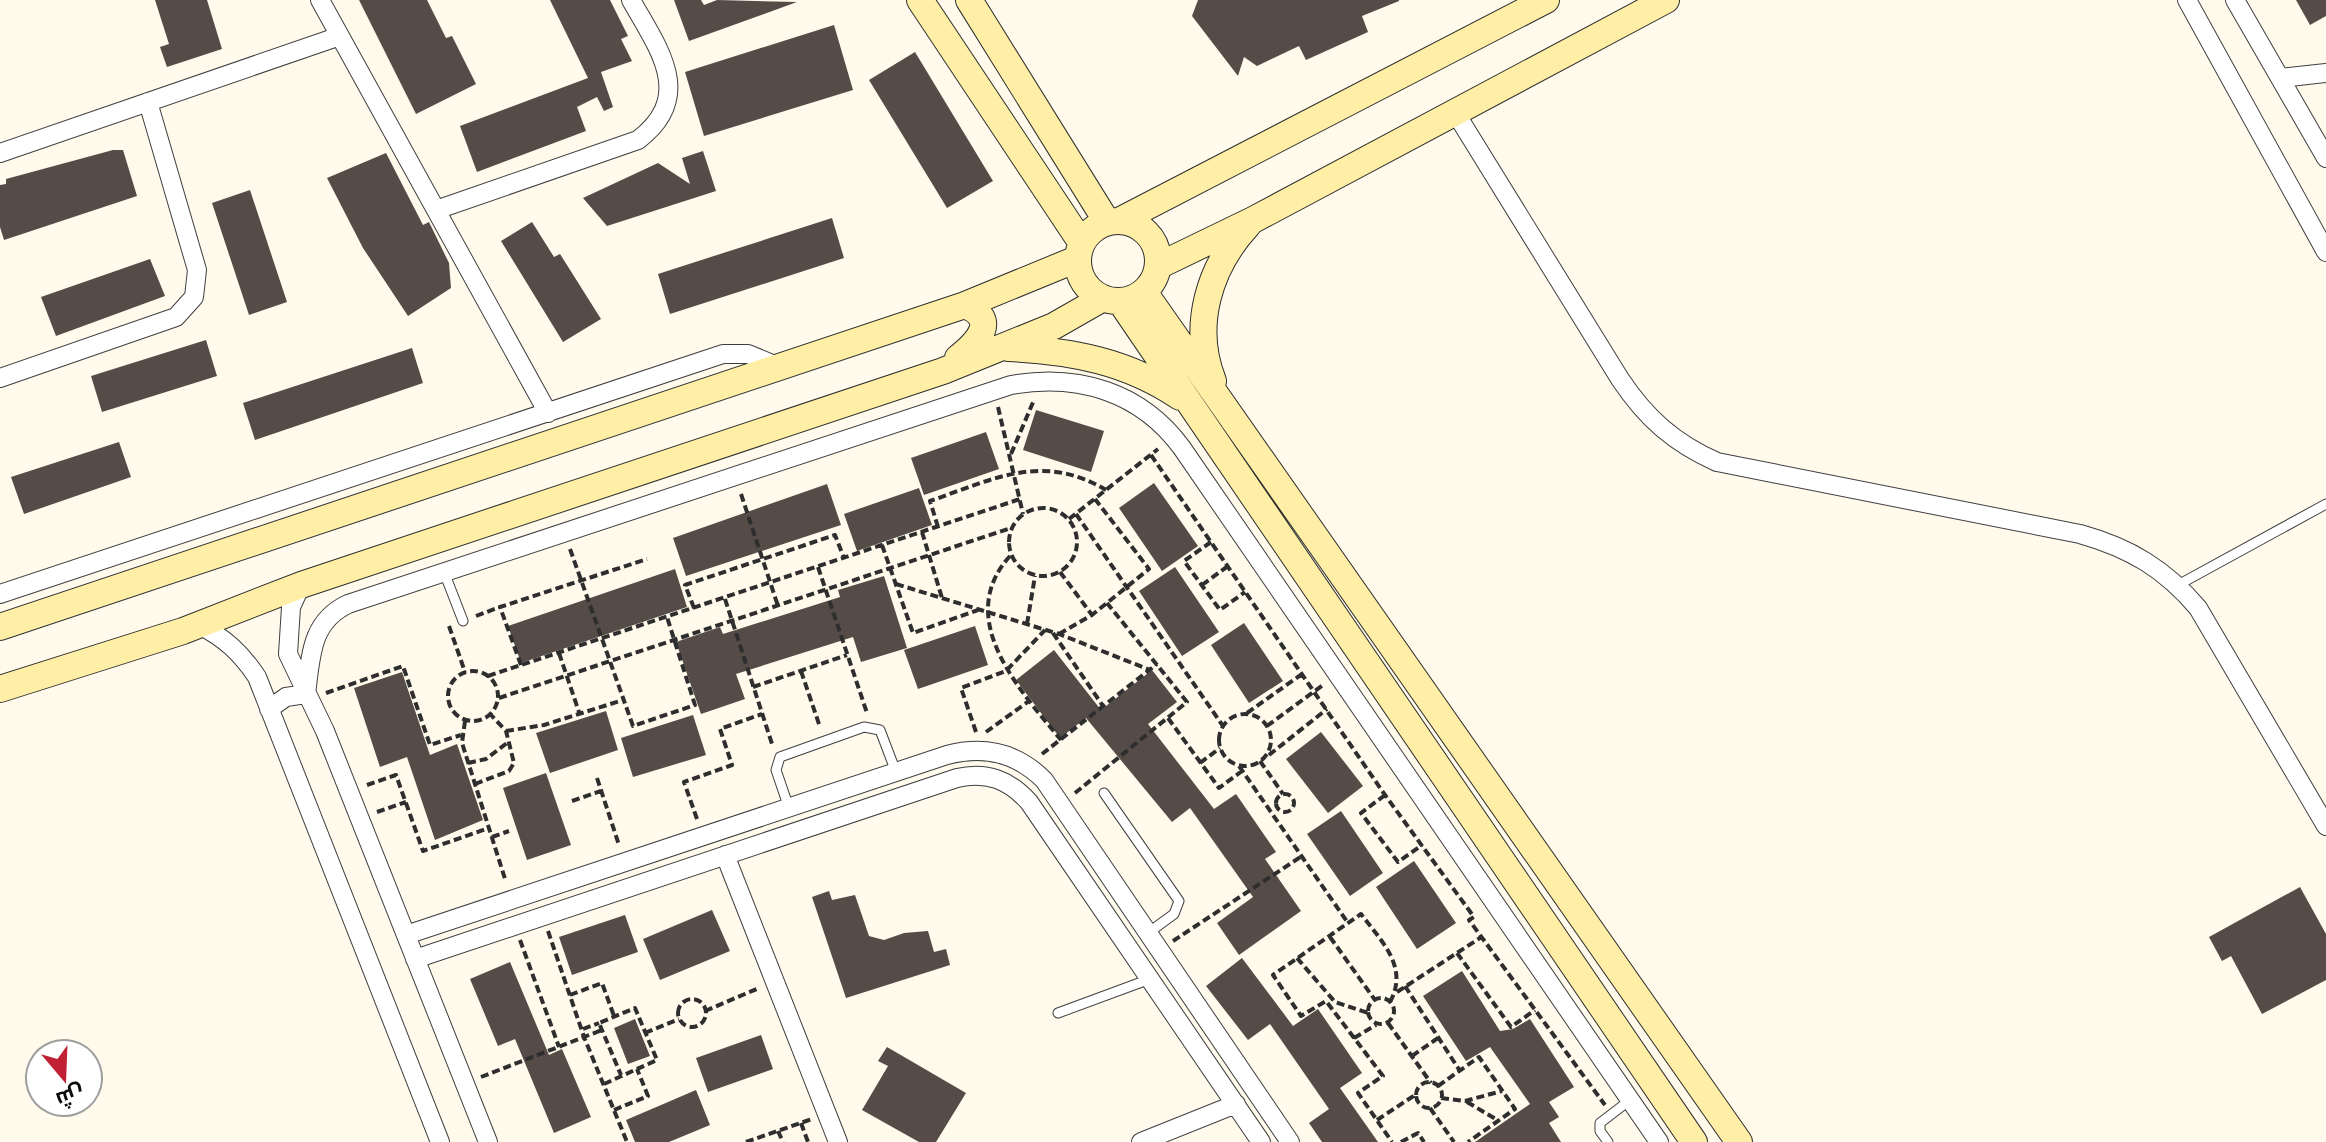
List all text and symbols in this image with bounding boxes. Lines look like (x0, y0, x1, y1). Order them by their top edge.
north arrow (24, 1038, 104, 1118)
text: ش (51, 1075, 89, 1116)

